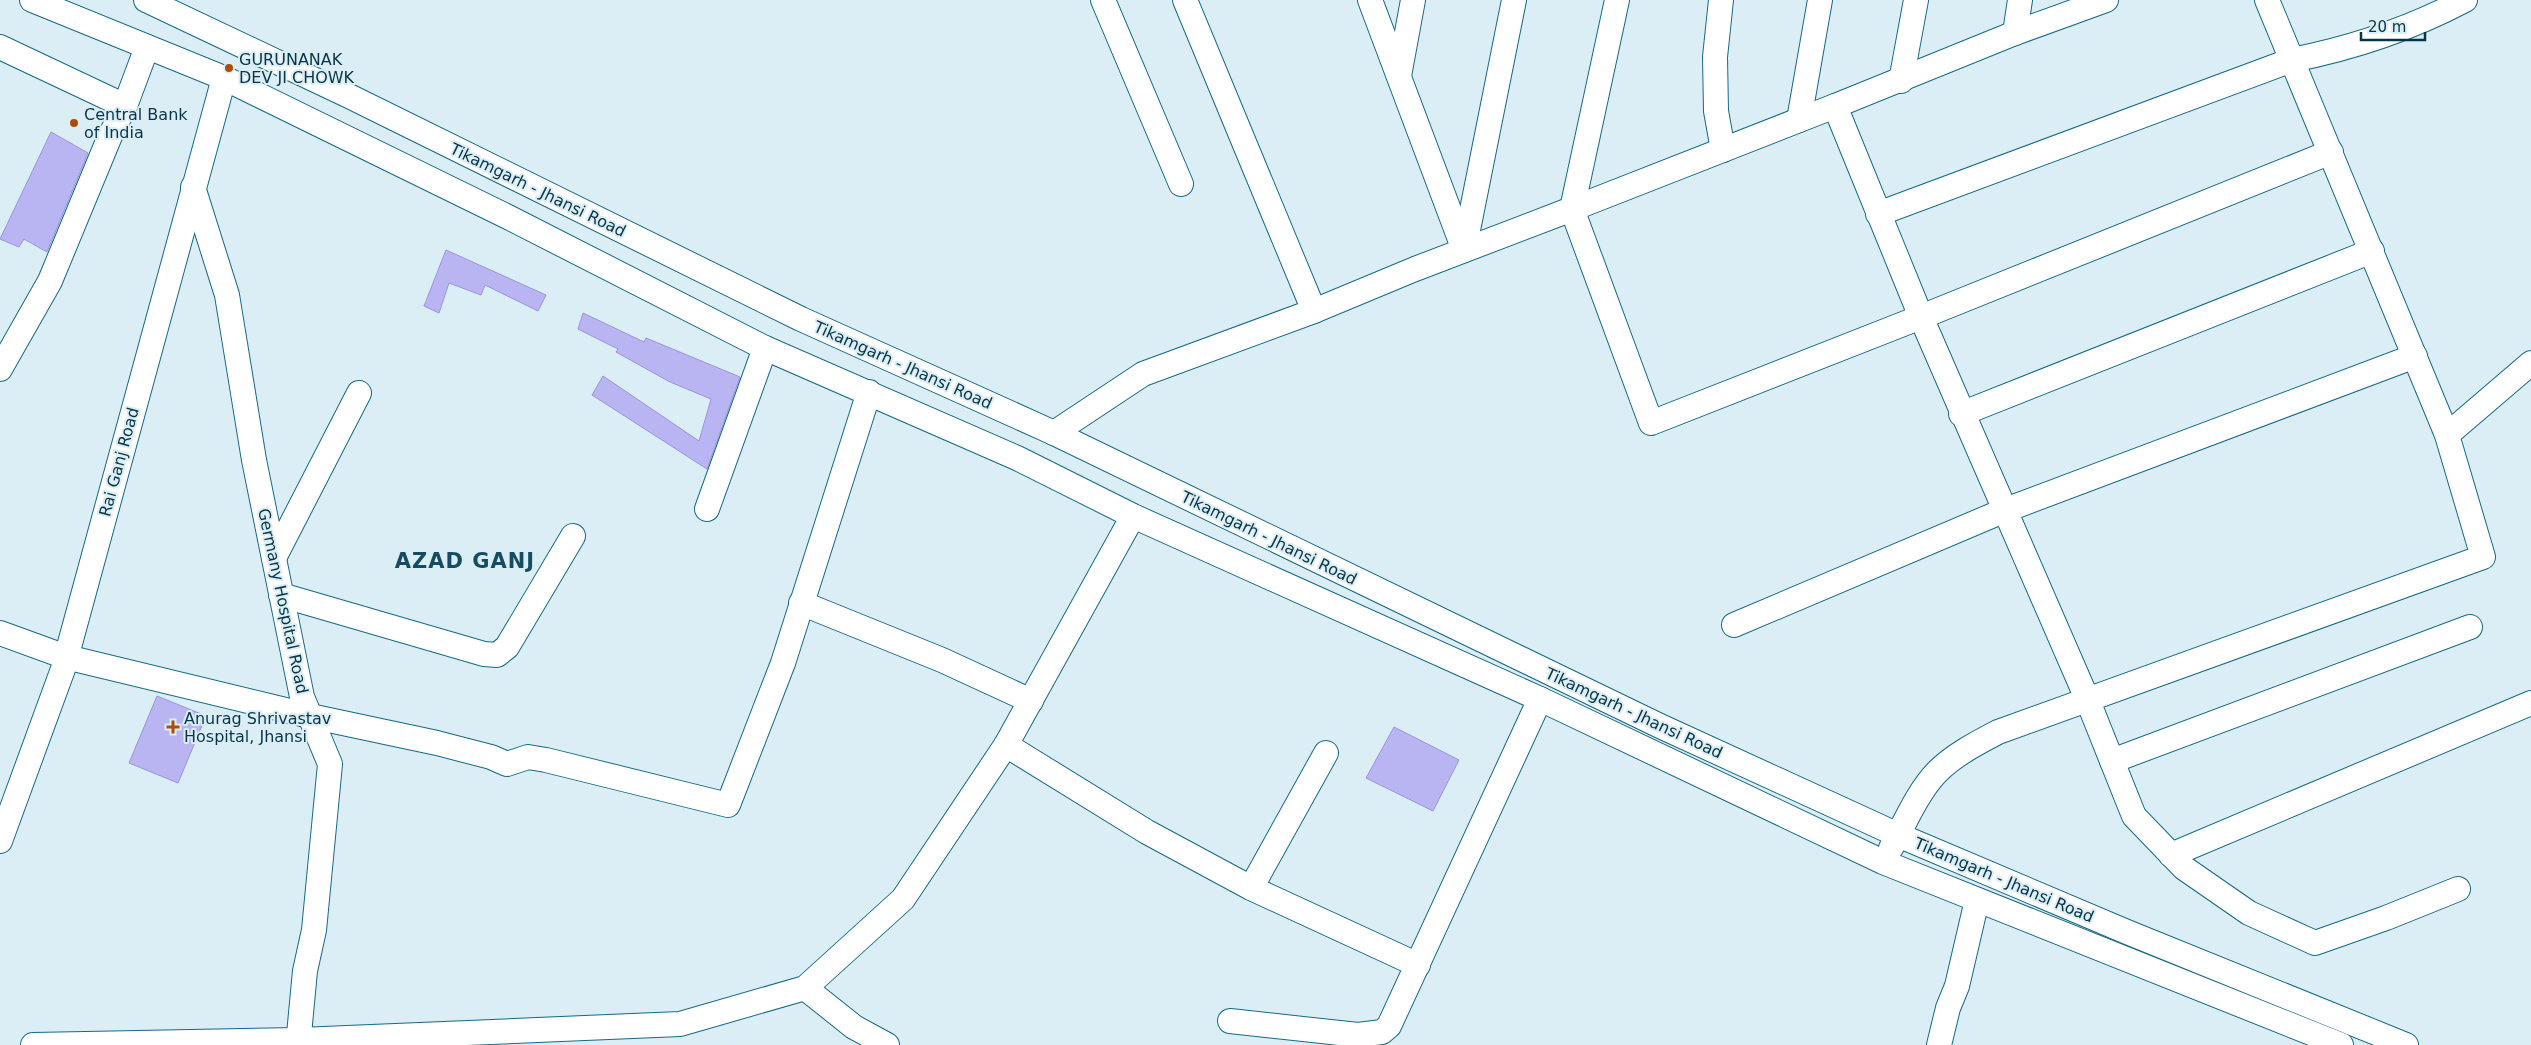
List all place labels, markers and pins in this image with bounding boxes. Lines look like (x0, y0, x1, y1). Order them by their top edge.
place label: GURUNANAK DEV JI CHOWK (239, 50, 355, 87)
marker: GURUNANAK DEV JI CHOWK (223, 62, 235, 74)
place label: Central Bank of India (84, 105, 188, 142)
marker: Central Bank of India (68, 117, 80, 129)
place label: Anurag Shrivastav Hospital, Jhansi (184, 709, 331, 746)
marker: Anurag Shrivastav Hospital, Jhansi (166, 720, 180, 734)

